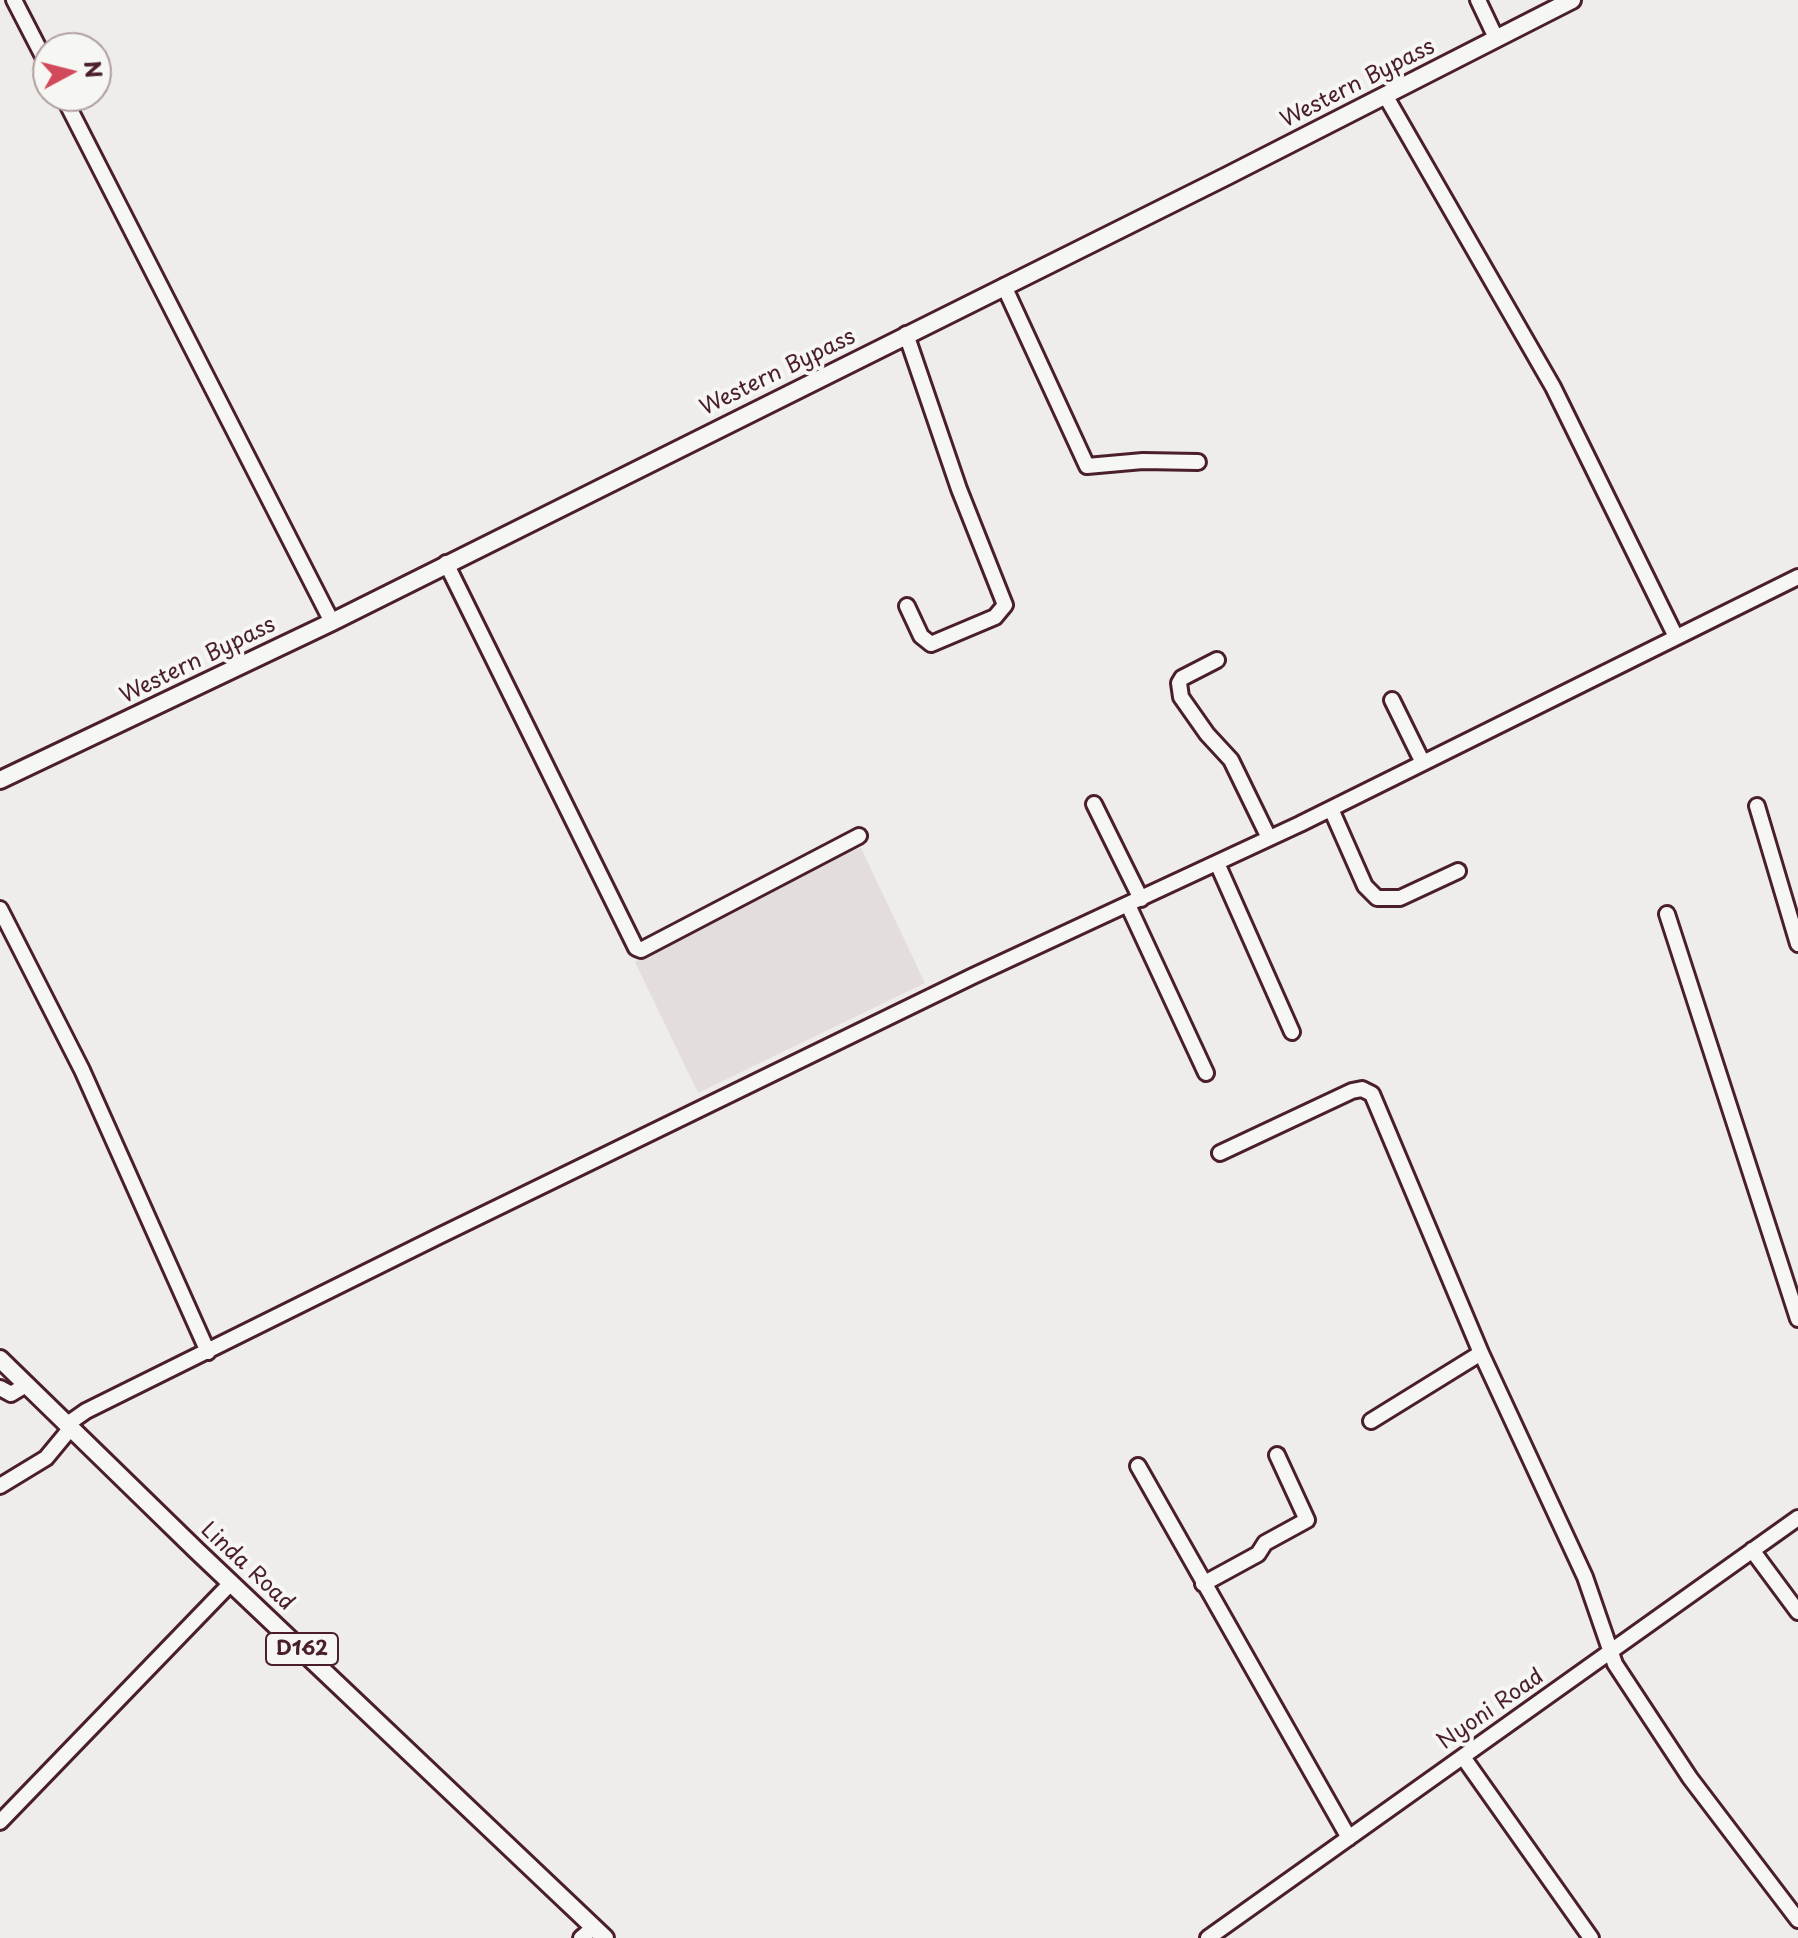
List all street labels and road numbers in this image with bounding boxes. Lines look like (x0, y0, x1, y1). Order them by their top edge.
street label: Western Bypass (1276, 34, 1440, 134)
street label: Western Bypass (696, 324, 860, 422)
street label: Western Bypass (116, 612, 280, 710)
street label: Linda Road (195, 1517, 299, 1617)
road number: D162 (266, 1633, 338, 1665)
street label: Nyoni Road (1433, 1664, 1549, 1756)

